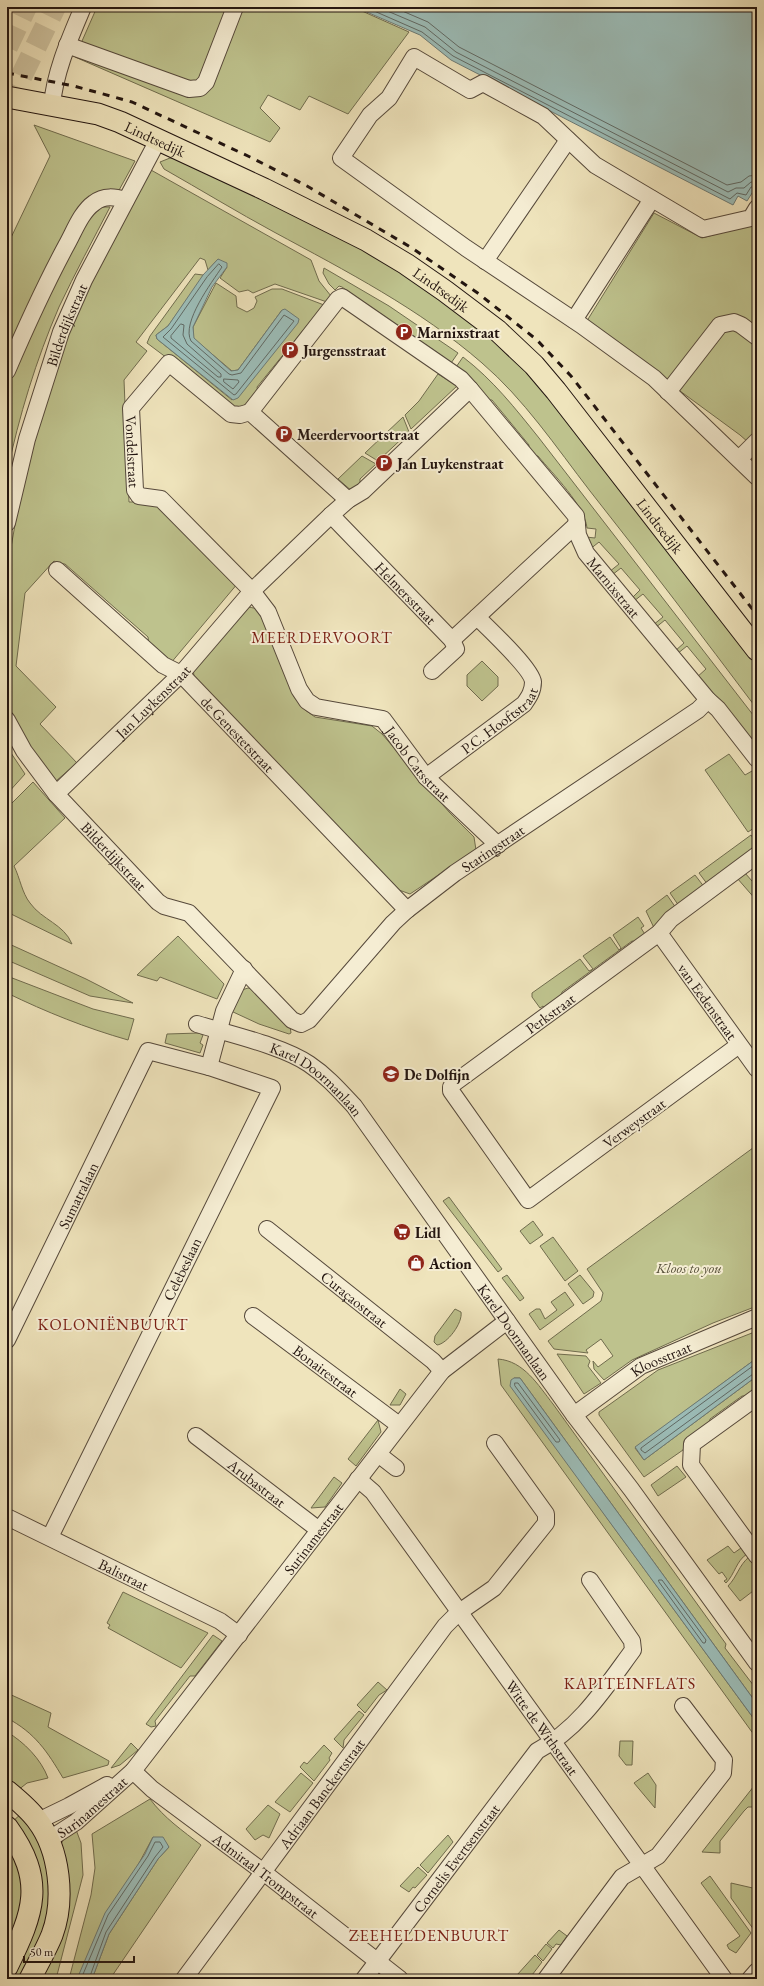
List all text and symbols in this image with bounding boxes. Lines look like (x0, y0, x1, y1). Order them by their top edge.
street label: Lindtsedijk (122, 116, 190, 161)
street label: Lindtsedijk (410, 262, 474, 316)
street label: Bilderdijkstraat (41, 280, 91, 369)
parking icon: Marnixstraat (394, 322, 414, 342)
place label: Marnixstraat (417, 323, 500, 342)
parking icon: Jurgensstraat (280, 340, 300, 360)
place label: Jurgensstraat (301, 341, 387, 360)
street label: Vondelstraat (122, 415, 144, 488)
parking icon: Meerdervoortstraat (274, 424, 294, 444)
place label: Meerdervoortstraat (297, 425, 420, 444)
parking icon: Jan Luykenstraat (374, 453, 394, 473)
place label: Jan Luykenstraat (395, 454, 504, 473)
street label: Lindtsedijk (633, 494, 688, 558)
street label: Marnixstraat (583, 553, 645, 622)
street label: Helmersstraat (371, 557, 441, 628)
district label: MEERDERVOORT (251, 627, 393, 648)
street label: Jan Luykenstraat (109, 660, 195, 743)
street label: P.C. Hooftstraat (457, 685, 542, 757)
street label: de Genestetstraat (197, 691, 279, 776)
street label: Jacob Catsstraat (381, 720, 455, 805)
street label: Bilderdijkstraat (77, 817, 152, 894)
street label: Staringstraat (457, 820, 528, 876)
street label: van Eedenstraat (674, 959, 742, 1043)
street label: Perkstraat (521, 988, 579, 1037)
street label: Karel Doormanlaan (268, 1037, 368, 1120)
school or university icon: De Dolfijn (381, 1064, 401, 1084)
place label: De Dolfijn (404, 1065, 470, 1084)
street label: Verweystraat (599, 1094, 669, 1152)
street label: Sumatralaan (53, 1159, 102, 1232)
supermarket icon: Lidl (392, 1222, 412, 1242)
place label: Lidl (415, 1223, 442, 1242)
street label: Celebeslaan (159, 1234, 205, 1304)
shop icon: Action (406, 1253, 426, 1273)
place label: Action (428, 1254, 472, 1273)
park label: Kloos to you (655, 1258, 722, 1277)
street label: Curaçaostraat (317, 1266, 392, 1331)
street label: Karel Doormanlaan (474, 1280, 555, 1384)
district label: KOLONIËNBUURT (37, 1314, 189, 1335)
street label: Kloosstraat (626, 1336, 694, 1380)
street label: Bonairestraat (290, 1340, 362, 1401)
street label: Arubastraat (224, 1454, 290, 1511)
street label: Surinamestraat (279, 1498, 347, 1578)
street label: Balistraat (96, 1554, 152, 1594)
district label: KAPITEINFLATS (564, 1673, 696, 1694)
street label: Witte de Withstraat (502, 1676, 584, 1779)
street label: Adriaan Banckertstraat (274, 1734, 369, 1853)
street label: Surinamestraat (53, 1771, 131, 1842)
street label: Cornelis Evertsenstraat (408, 1799, 503, 1916)
street label: Admiraal Trompstraat (208, 1828, 323, 1922)
district label: ZEEHELDENBUURT (349, 1925, 509, 1946)
scale bar (24, 1938, 134, 1964)
text: 50 m (30, 1944, 54, 1960)

